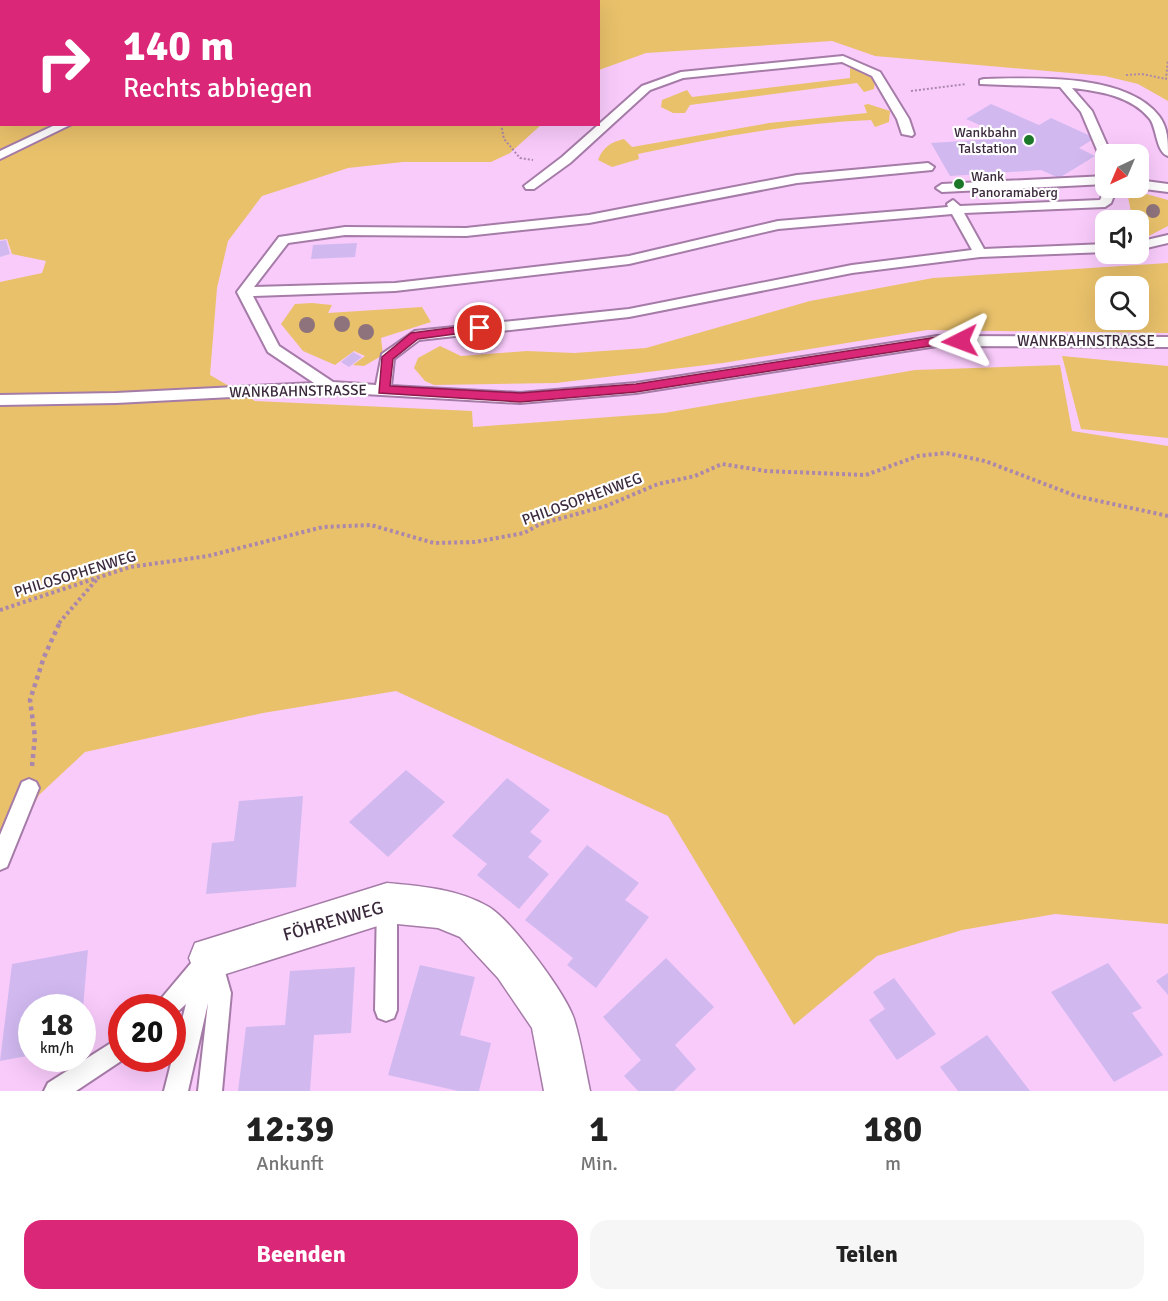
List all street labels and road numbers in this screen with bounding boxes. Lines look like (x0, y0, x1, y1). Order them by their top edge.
street label: WANKBAHNSTRASSE (1017, 332, 1155, 350)
street label: WANKBAHNSTRASSE (229, 381, 367, 401)
street label: PHILOSOPHENWEG (519, 469, 645, 529)
street label: PHILOSOPHENWEG (12, 547, 138, 601)
street label: FÖHRENWEG (280, 896, 386, 946)

